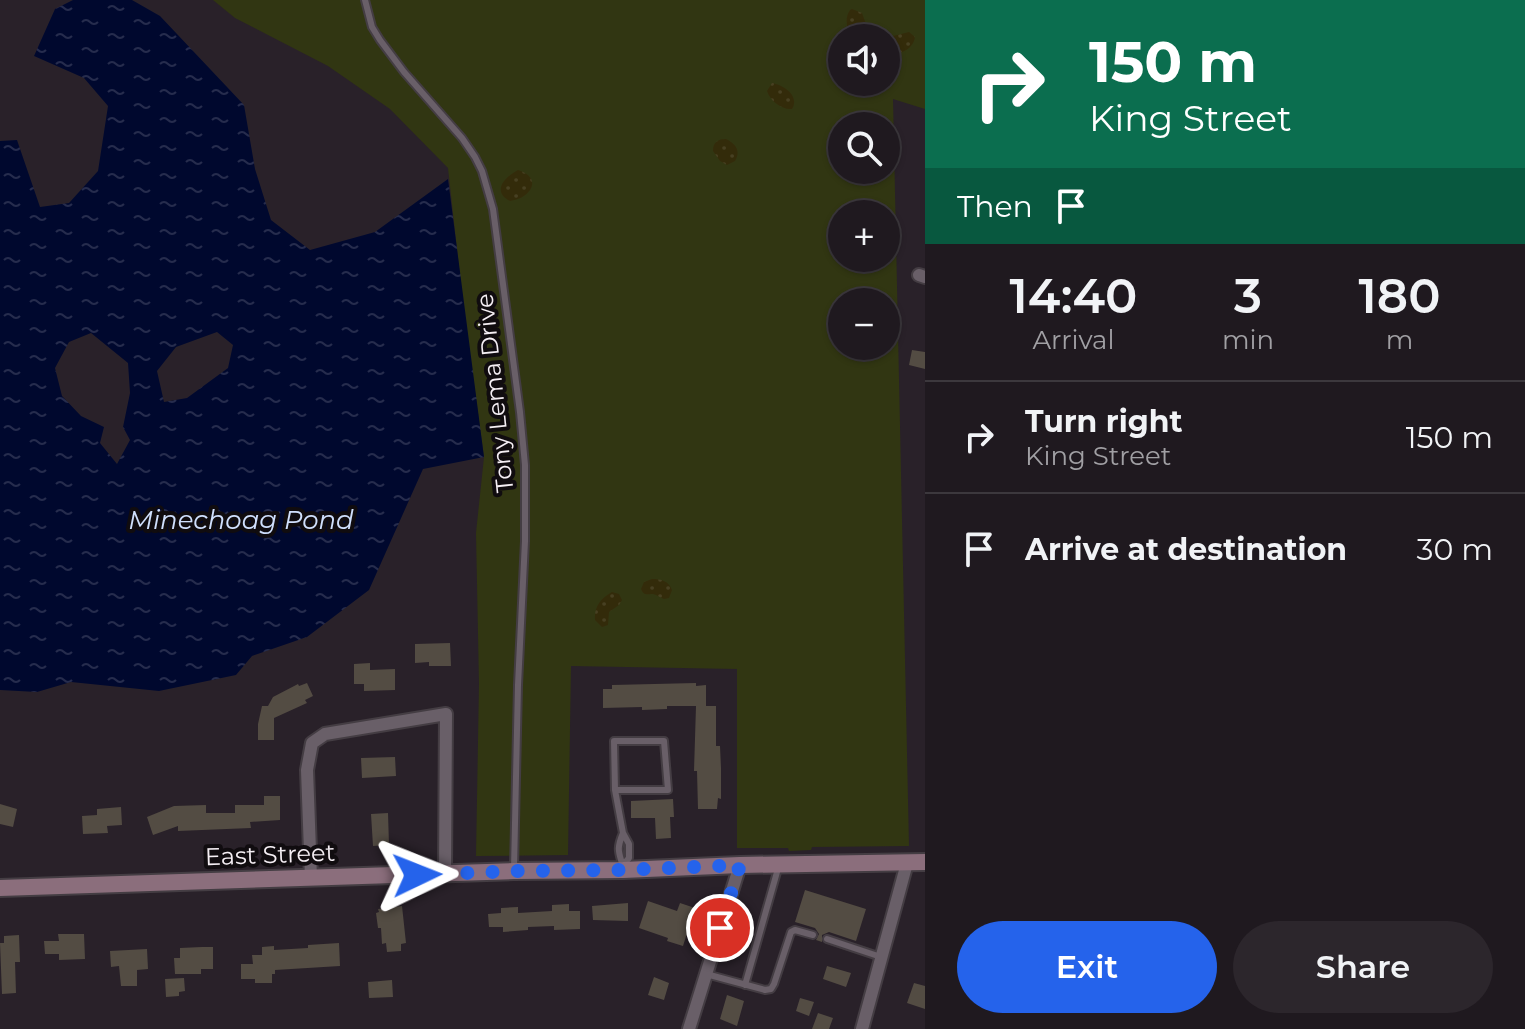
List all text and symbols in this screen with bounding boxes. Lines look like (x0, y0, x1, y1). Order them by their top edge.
map controls (828, 24, 900, 360)
button: sound (828, 24, 900, 96)
text: 150 m (1089, 28, 1257, 96)
icon: right (957, 32, 1061, 136)
text: King Street (1089, 96, 1292, 140)
button: search (828, 112, 900, 184)
icon: arrive (1049, 184, 1093, 228)
text: Then (957, 188, 1033, 225)
button: + (828, 200, 900, 272)
text: 14:40 (1010, 267, 1137, 325)
text: 3 (1234, 267, 1262, 325)
text: 180 (1359, 267, 1440, 325)
button: − (828, 288, 900, 360)
street label: Tony Lema Drive (470, 292, 519, 494)
text: Arrival (1032, 324, 1114, 356)
text: min (1222, 324, 1274, 356)
text: m (1386, 324, 1413, 356)
text: Turn right (1025, 403, 1182, 440)
icon: right (957, 415, 1001, 459)
text: 150 m (1406, 419, 1493, 456)
text: King Street (1025, 440, 1171, 472)
water label: Minechoag Pond (128, 504, 354, 536)
icon: arrive (957, 527, 1001, 571)
text: Arrive at destination (1025, 531, 1347, 568)
text: 30 m (1417, 531, 1493, 568)
position arrow (375, 833, 459, 917)
street label: East Street (204, 838, 336, 871)
pin (686, 894, 754, 962)
icon: arrive (698, 906, 742, 950)
button: Exit (957, 921, 1217, 1013)
button: Share (1233, 921, 1493, 1013)

